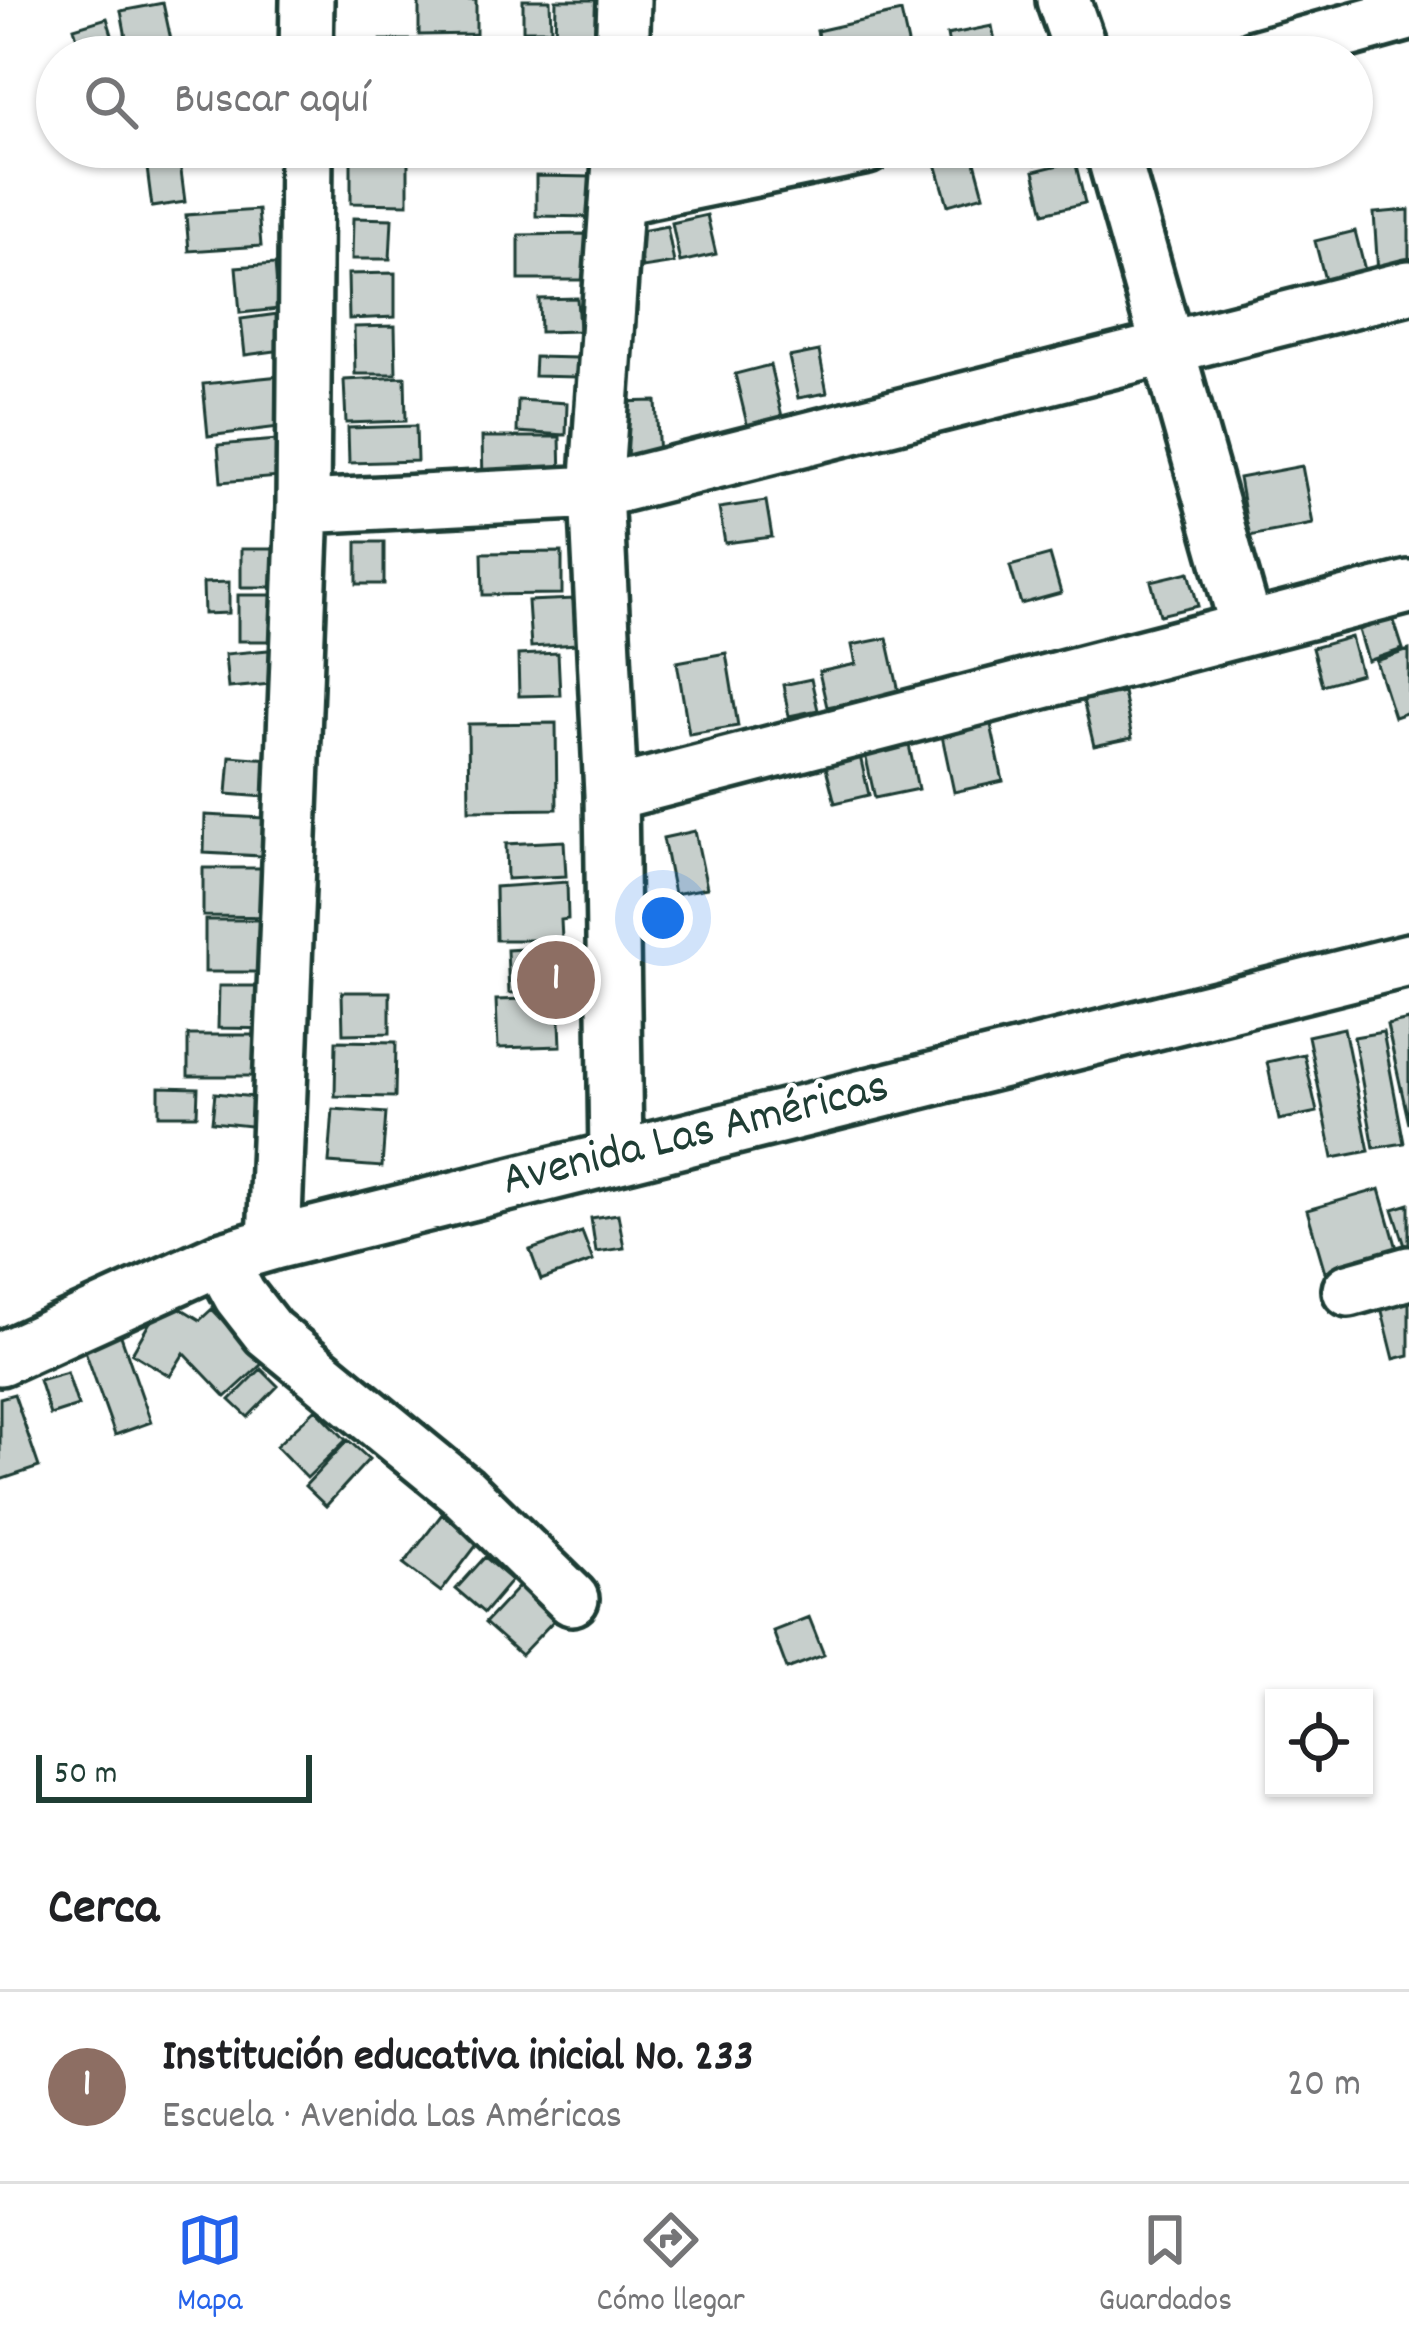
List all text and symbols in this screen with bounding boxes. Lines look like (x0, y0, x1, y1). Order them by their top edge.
search box (36, 36, 1373, 168)
icon: search (78, 69, 144, 135)
text: Buscar aquí (174, 70, 369, 134)
your location (633, 888, 693, 948)
pin: 1 (517, 935, 595, 1025)
street label: Avenida Las Américas (495, 1055, 897, 1217)
map controls (1265, 1689, 1373, 1797)
button: locate (1265, 1689, 1373, 1797)
scale bar (36, 1749, 312, 1802)
text: 50 m (54, 1752, 118, 1799)
text: Cerca (48, 1875, 159, 1947)
text: Institución educativa inicial No. 233 (162, 2027, 754, 2091)
text: 1 (83, 2059, 91, 2114)
text: 20 m (1287, 2059, 1361, 2114)
text: Escuela · Avenida Las Américas (162, 2091, 622, 2146)
tab: Mapa (177, 2207, 243, 2326)
tab: Cómo llegar (597, 2207, 745, 2326)
tab: Guardados (1099, 2207, 1232, 2326)

